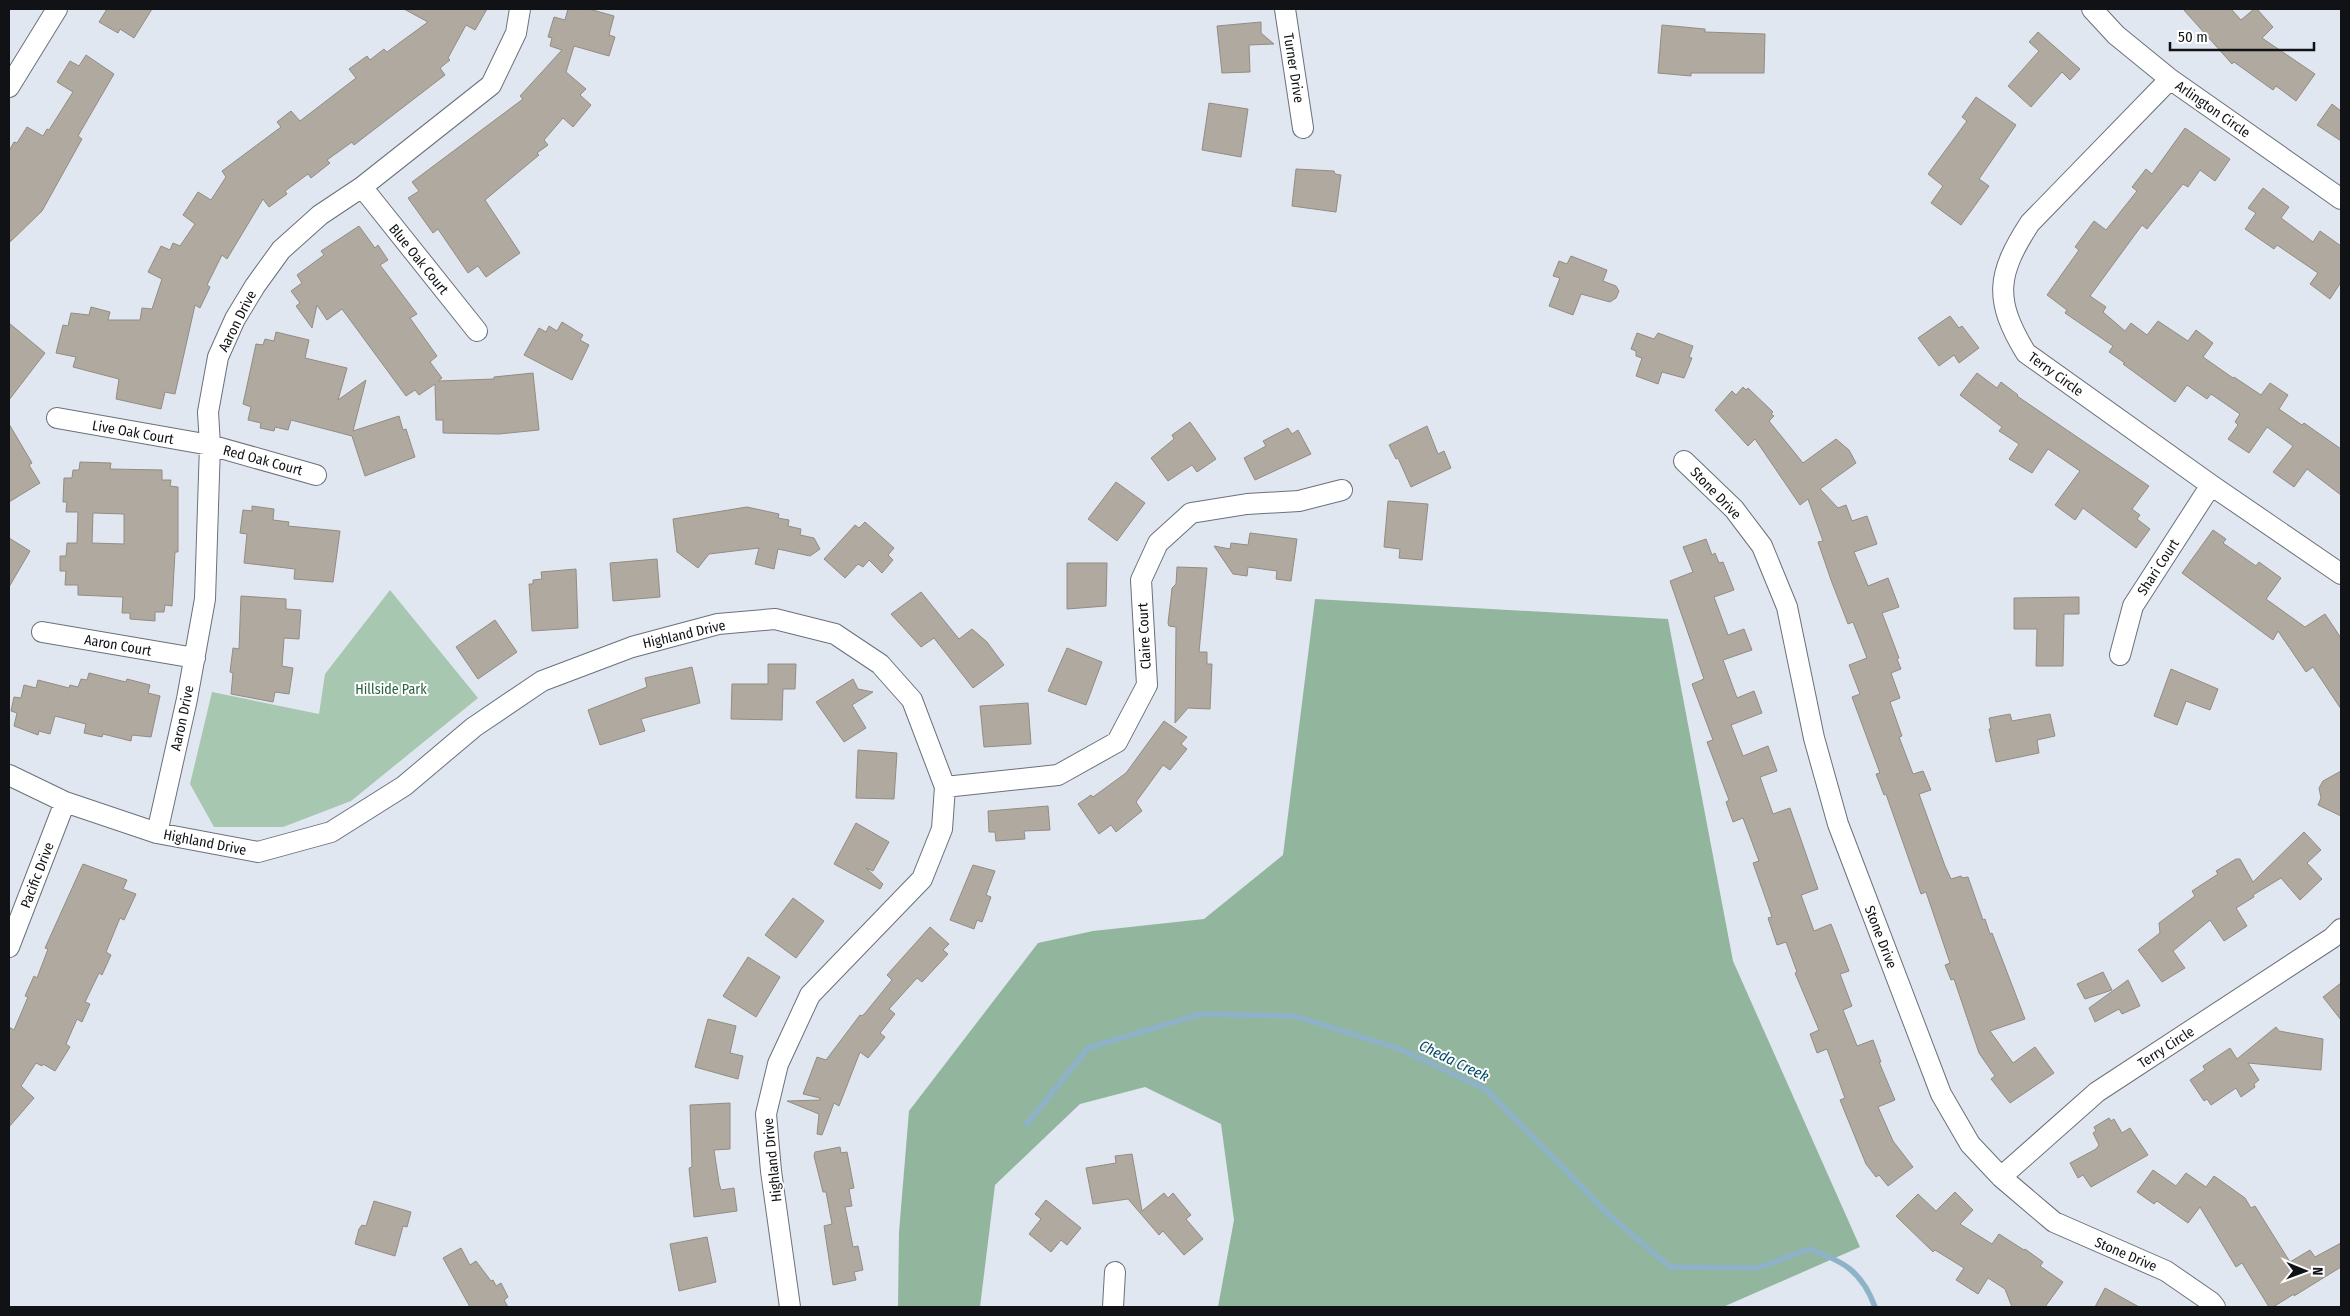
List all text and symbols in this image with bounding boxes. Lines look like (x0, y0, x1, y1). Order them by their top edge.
scale bar (2170, 20, 2314, 52)
text: 50 m (2178, 28, 2208, 46)
street label: Turner Drive (1280, 32, 1307, 104)
street label: Arlington Circle (2172, 77, 2253, 142)
street label: Blue Oak Court (385, 221, 452, 298)
street label: Aaron Drive (215, 288, 260, 355)
street label: Terry Circle (2025, 349, 2086, 400)
street label: Live Oak Court (91, 417, 175, 448)
street label: Red Oak Court (221, 442, 305, 479)
street label: Stone Drive (1687, 464, 1745, 523)
street label: Shari Court (2134, 536, 2183, 599)
street label: Claire Court (1134, 602, 1155, 670)
street label: Highland Drive (641, 617, 727, 652)
street label: Aaron Court (83, 631, 153, 660)
park label: Hillside Park (355, 681, 427, 698)
street label: Aaron Drive (167, 684, 198, 752)
street label: Highland Drive (162, 826, 248, 859)
street label: Pacific Drive (17, 840, 58, 911)
street label: Stone Drive (1861, 903, 1900, 971)
street label: Terry Circle (2135, 1023, 2198, 1072)
water label: Cheda Creek (1416, 1036, 1492, 1086)
street label: Highland Drive (760, 1117, 785, 1203)
street label: Stone Drive (2092, 1234, 2160, 1275)
north arrow (2280, 1246, 2330, 1296)
text: N (2309, 1267, 2326, 1276)

